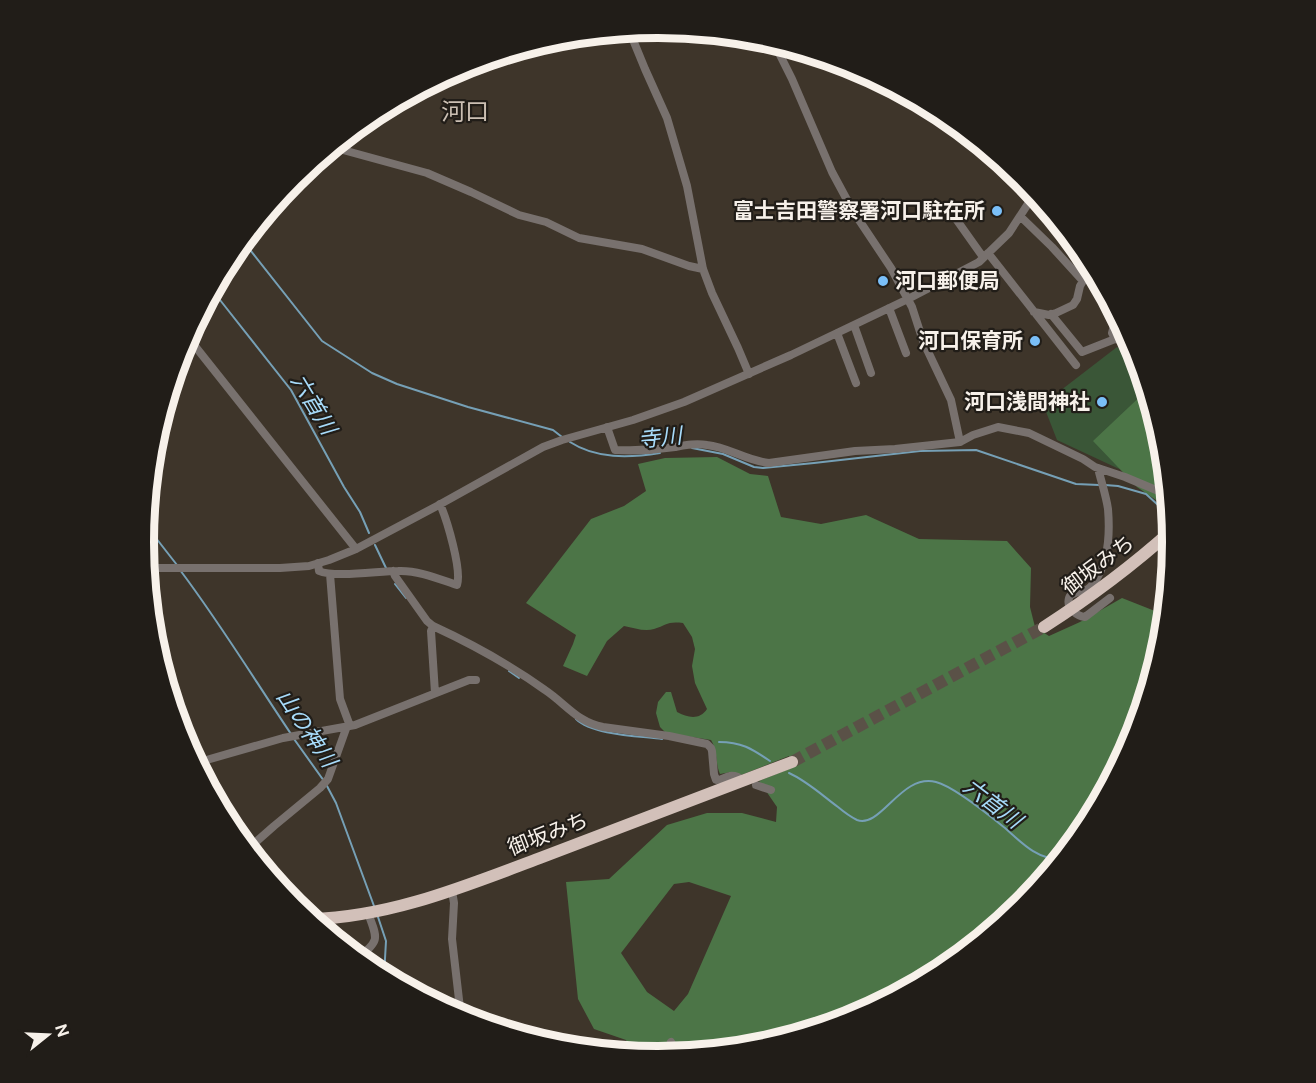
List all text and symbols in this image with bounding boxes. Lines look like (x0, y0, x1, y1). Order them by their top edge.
district label: 河口 (441, 97, 489, 125)
place label: 富士吉田警察署河口駐在所 (733, 198, 985, 223)
marker: 富士吉田警察署河口駐在所 (990, 204, 1004, 218)
place label: 河口郵便局 (895, 268, 1000, 293)
marker: 河口郵便局 (876, 274, 890, 288)
place label: 河口保育所 (918, 328, 1023, 353)
marker: 河口保育所 (1028, 334, 1042, 348)
water label: 六首川 (286, 369, 343, 441)
place label: 河口浅間神社 (964, 389, 1090, 414)
marker: 河口浅間神社 (1095, 395, 1109, 409)
water label: 寺川 (637, 422, 685, 452)
street label: 御坂みち (1057, 529, 1139, 600)
water label: 山の神川 (272, 684, 343, 773)
water label: 六首川 (959, 773, 1029, 834)
street label: 御坂みち (504, 807, 592, 860)
north arrow (18, 1005, 78, 1065)
text: N (51, 1022, 73, 1039)

